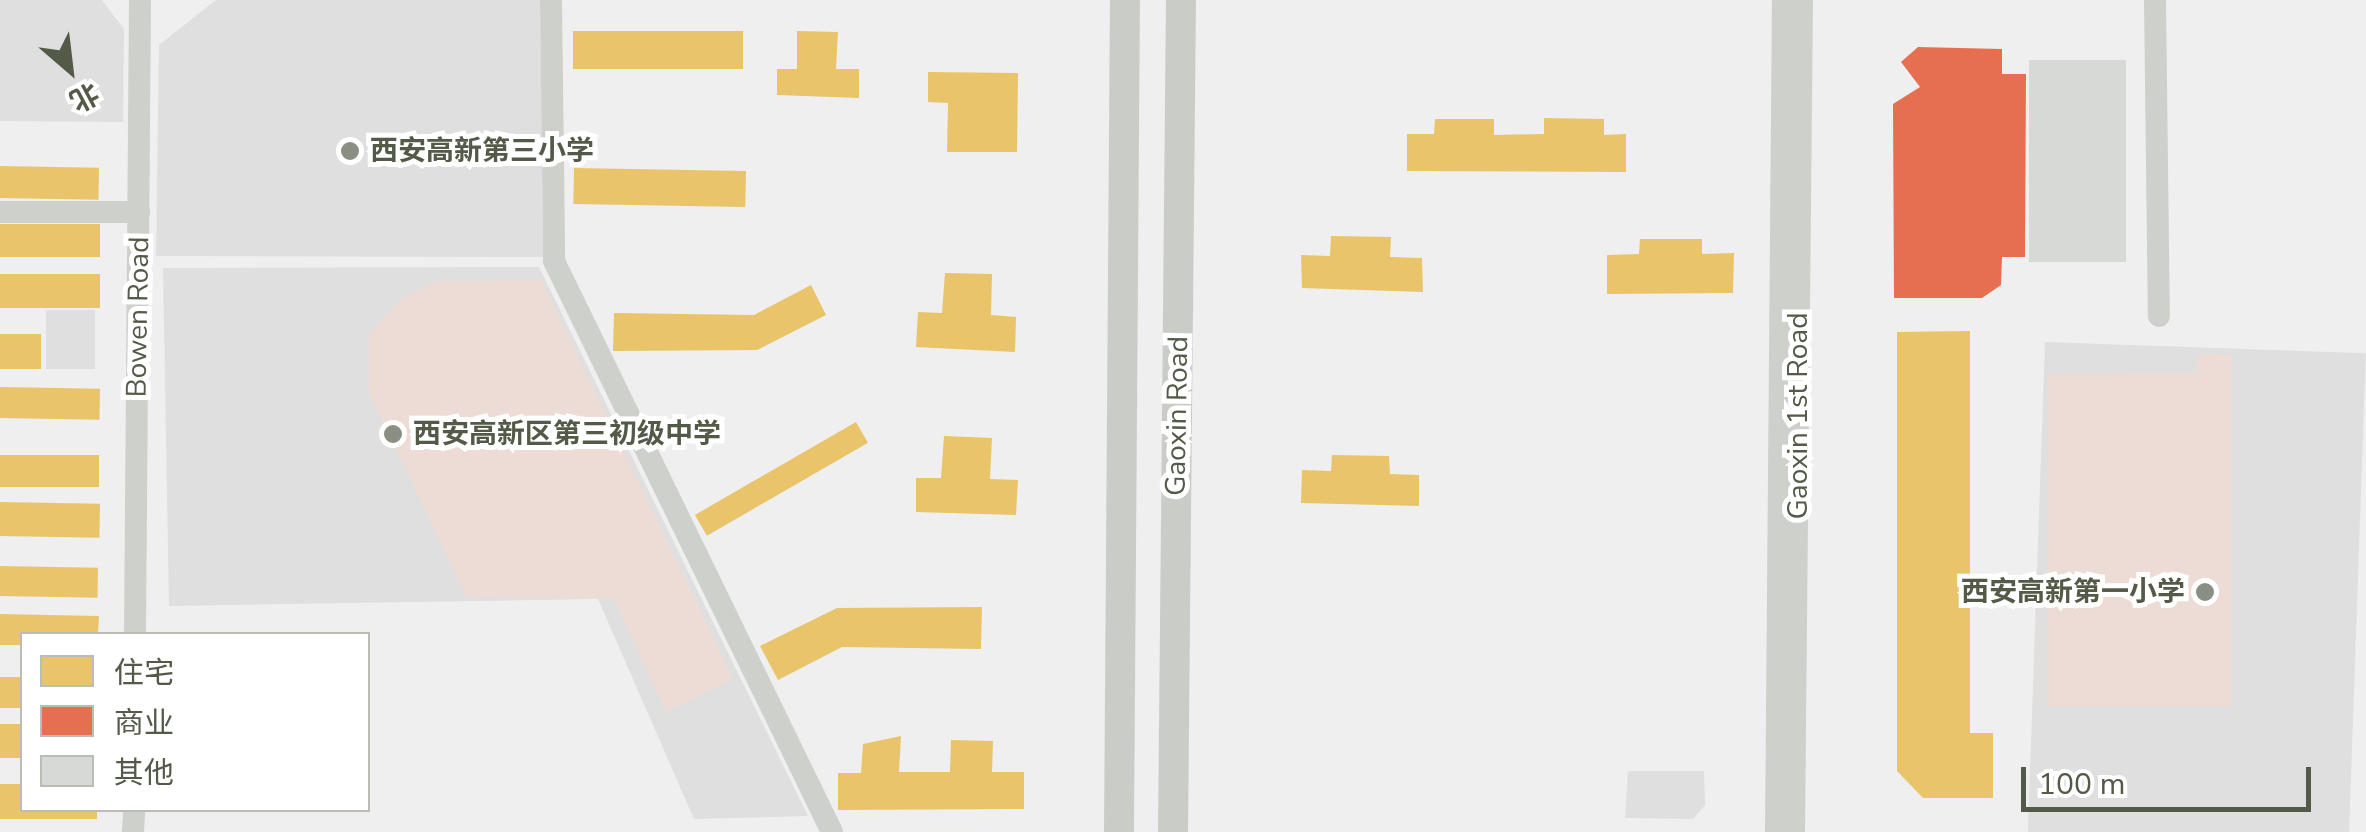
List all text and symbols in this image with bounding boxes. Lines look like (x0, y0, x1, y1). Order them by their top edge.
north arrow (20, 20, 120, 120)
text: 北 (63, 73, 105, 120)
place label: 西安高新第三小学 (370, 134, 594, 168)
marker: 西安高新第三小学 (339, 140, 361, 162)
street label: Bowen Road (120, 236, 156, 398)
street label: Gaoxin 1st Road (1781, 313, 1815, 519)
street label: Gaoxin Road (1159, 336, 1195, 496)
place label: 西安高新区第三初级中学 (413, 417, 721, 451)
marker: 西安高新区第三初级中学 (382, 423, 404, 445)
place label: 西安高新第一小学 (1961, 575, 2185, 609)
marker: 西安高新第一小学 (2194, 581, 2216, 603)
legend (20, 632, 370, 812)
text: 住宅 (114, 653, 174, 694)
text: 商业 (114, 703, 174, 744)
scale bar (2026, 747, 2316, 809)
text: 其他 (114, 753, 174, 794)
text: 100 m (2038, 764, 2125, 805)

